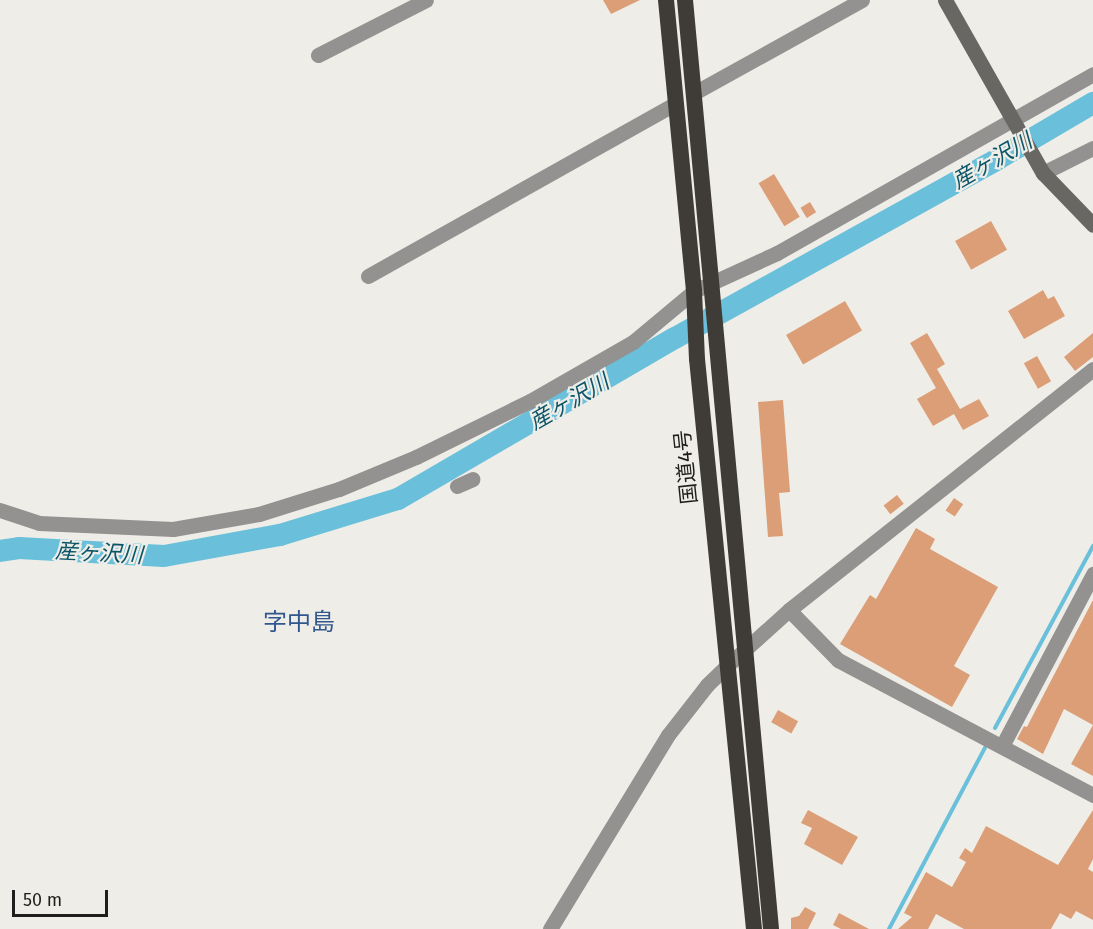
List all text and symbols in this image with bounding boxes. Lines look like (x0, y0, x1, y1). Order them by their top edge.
water label: 産ヶ沢川 (947, 128, 1037, 194)
water label: 産ヶ沢川 (524, 369, 614, 435)
street label: 国道4号 (670, 429, 702, 505)
water label: 産ヶ沢川 (54, 538, 144, 568)
district label: 字中島 (263, 609, 335, 637)
scale bar (15, 878, 111, 916)
text: 50 m (23, 889, 62, 911)

